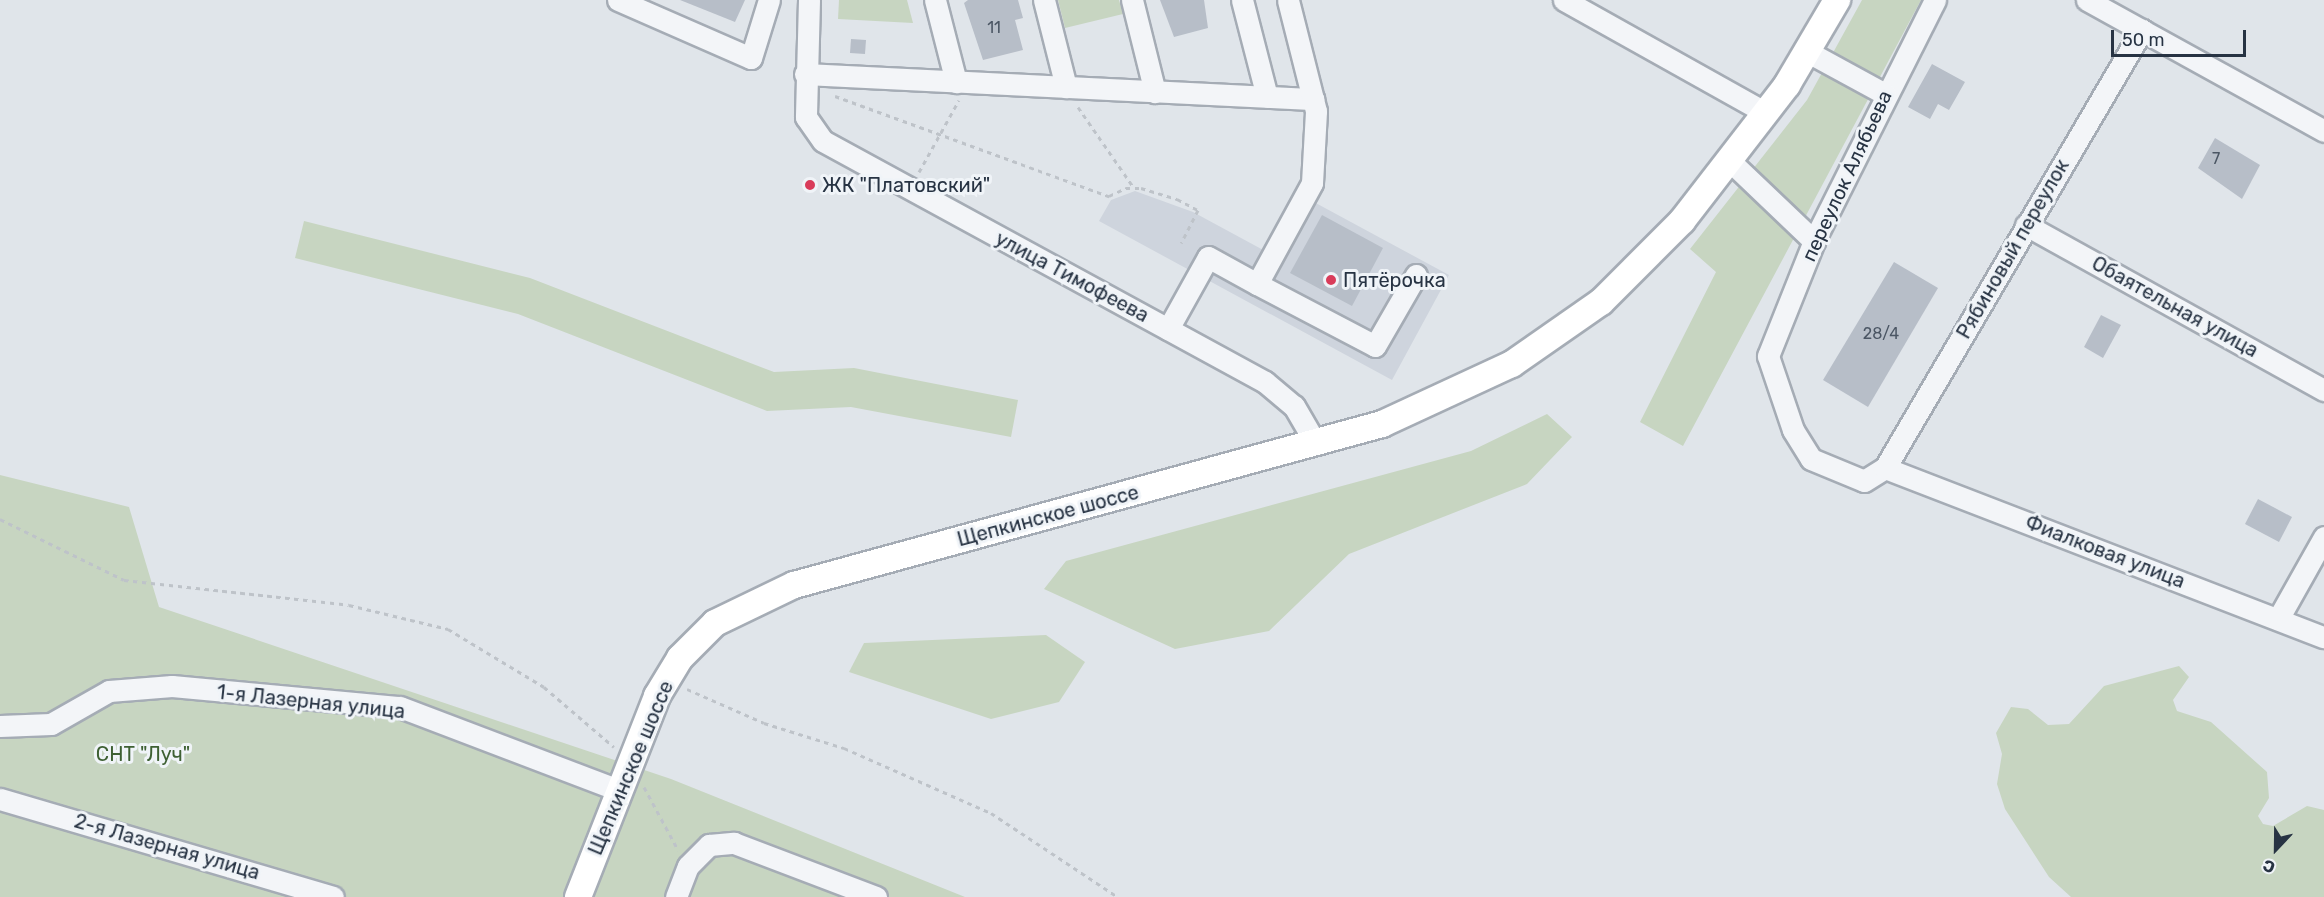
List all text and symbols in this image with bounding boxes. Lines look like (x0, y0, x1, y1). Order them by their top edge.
house number: 11 (987, 18, 1001, 38)
scale bar (2114, 18, 2249, 56)
text: 50 m (2122, 29, 2165, 51)
street label: переулок Алябьева (1797, 87, 1897, 265)
house number: 7 (2212, 149, 2220, 169)
street label: Рябиновый переулок (1952, 155, 2074, 343)
place label: ЖК "Платовский" (822, 173, 990, 197)
marker: ЖК "Платовский" (803, 178, 817, 192)
street label: улица Тимофеева (991, 226, 1153, 328)
street label: Обаятельная улица (2088, 251, 2262, 363)
place label: Пятёрочка (1343, 268, 1446, 292)
marker: Пятёрочка (1324, 273, 1338, 287)
house number: 28/4 (1863, 324, 1899, 344)
street label: Щепкинское шоссе (955, 480, 1141, 552)
street label: Фиалковая улица (2022, 510, 2188, 594)
street label: Щепкинское шоссе (583, 677, 679, 859)
street label: 1-я Лазерная улица (216, 680, 406, 724)
park label: СНТ "Луч" (96, 742, 190, 766)
street label: 2-я Лазерная улица (72, 809, 262, 885)
north arrow (2246, 819, 2306, 879)
text: С (2260, 855, 2278, 877)

